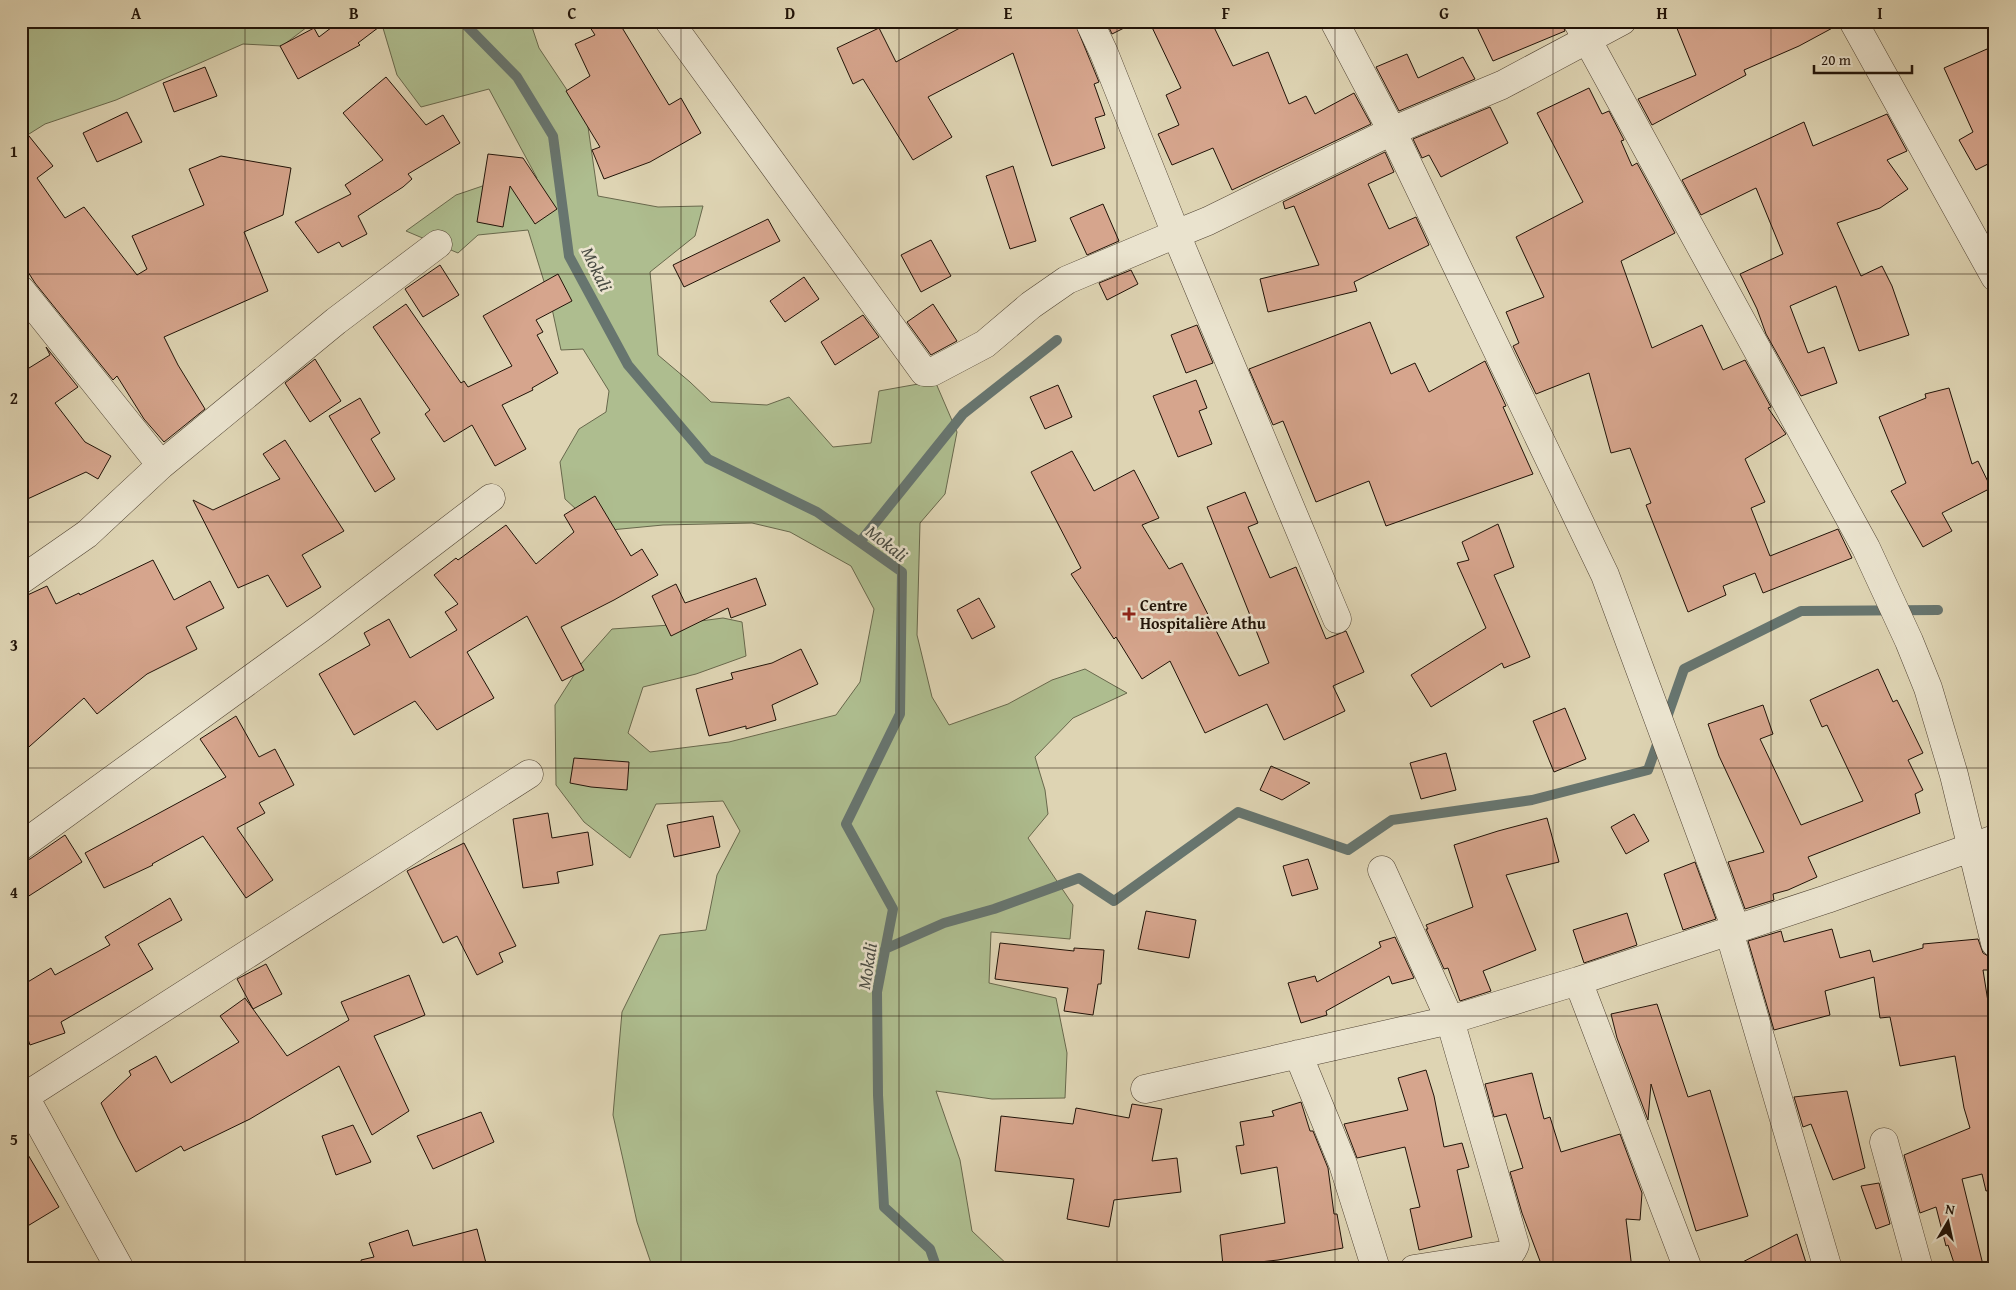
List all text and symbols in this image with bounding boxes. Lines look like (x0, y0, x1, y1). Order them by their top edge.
text: A (131, 1, 142, 25)
text: B (349, 1, 359, 25)
text: C (567, 1, 577, 25)
text: D (785, 1, 795, 25)
text: E (1004, 1, 1013, 25)
text: F (1222, 1, 1230, 25)
text: G (1439, 1, 1449, 25)
text: H (1656, 1, 1668, 25)
text: I (1877, 1, 1883, 25)
scale bar (1814, 42, 1911, 74)
text: 20 m (1821, 49, 1852, 70)
text: 1 (10, 139, 18, 163)
water label: Mokali (575, 242, 620, 296)
text: 2 (10, 386, 18, 410)
water label: Mokali (860, 518, 914, 568)
place label: Centre Hospitalière Athu (1140, 593, 1267, 635)
marker: Centre Hospitalière Athu (1122, 607, 1136, 621)
text: 3 (10, 633, 18, 657)
text: 4 (10, 880, 18, 904)
water label: Mokali (850, 940, 884, 991)
text: 5 (10, 1127, 18, 1151)
north arrow (1924, 1198, 1974, 1248)
text: N (1944, 1199, 1957, 1220)

